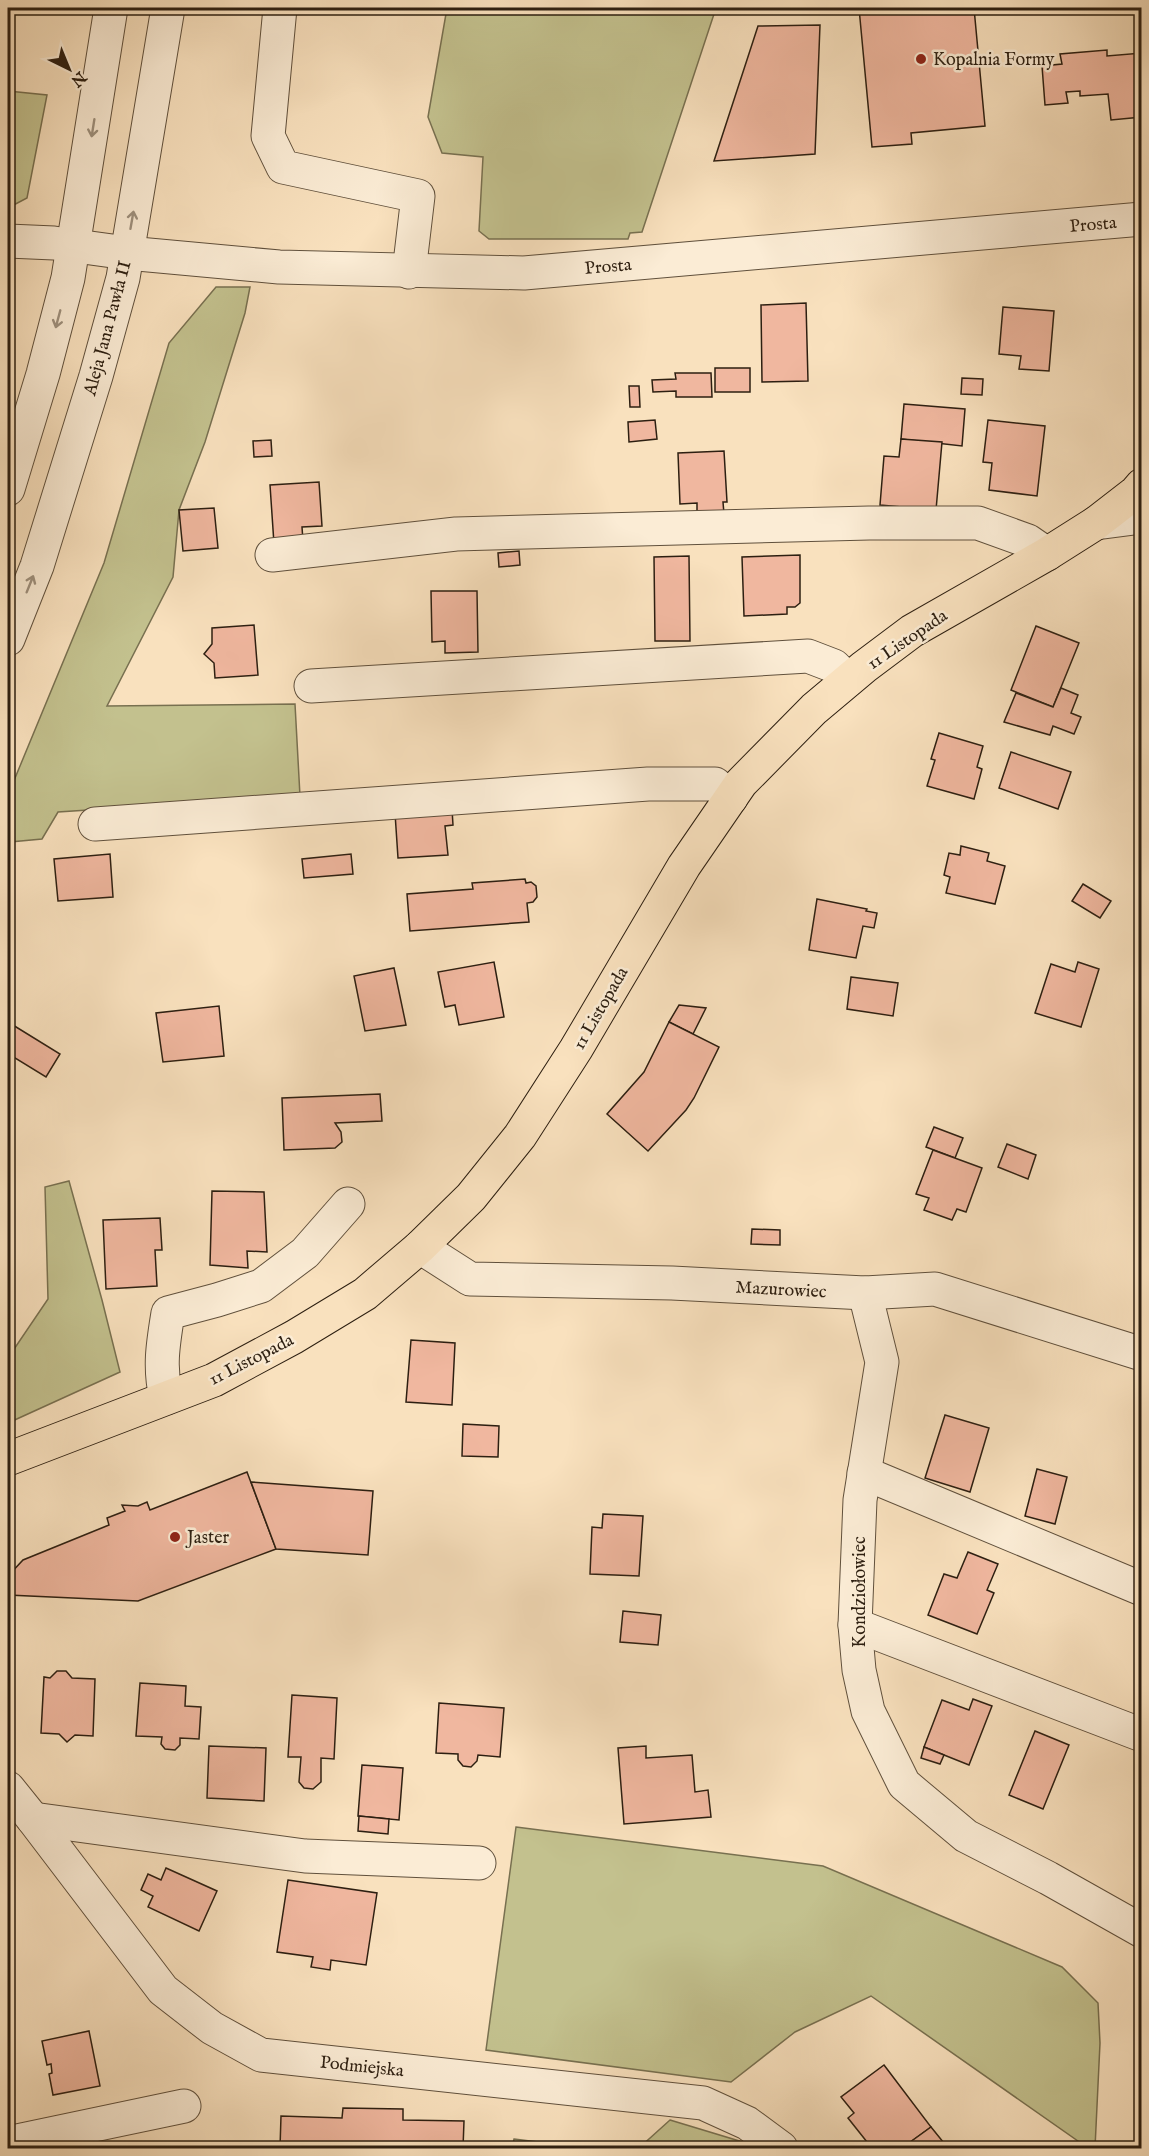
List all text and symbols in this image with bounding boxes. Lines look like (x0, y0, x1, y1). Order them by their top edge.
north arrow (39, 39, 99, 99)
place label: Kopalnia Formy (933, 49, 1055, 72)
marker: Kopalnia Formy (914, 52, 928, 66)
text: N (66, 66, 90, 91)
one-way arrow (87, 117, 98, 137)
one-way arrow (127, 210, 138, 230)
street label: Prosta (1069, 212, 1118, 239)
street label: Prosta (584, 254, 633, 281)
street label: Aleja Jana Pawła II (79, 258, 138, 399)
one-way arrow (51, 309, 63, 328)
one-way arrow (25, 576, 36, 594)
street label: 11 Listopada (863, 605, 953, 676)
street label: 11 Listopada (568, 963, 634, 1054)
street label: Mazurowiec (735, 1277, 827, 1304)
street label: 11 Listopada (205, 1329, 298, 1391)
place label: Jaster (185, 1527, 229, 1550)
marker: Jaster (168, 1530, 182, 1544)
street label: Kondziołowiec (849, 1536, 872, 1648)
street label: Podmiejska (319, 2052, 405, 2083)

